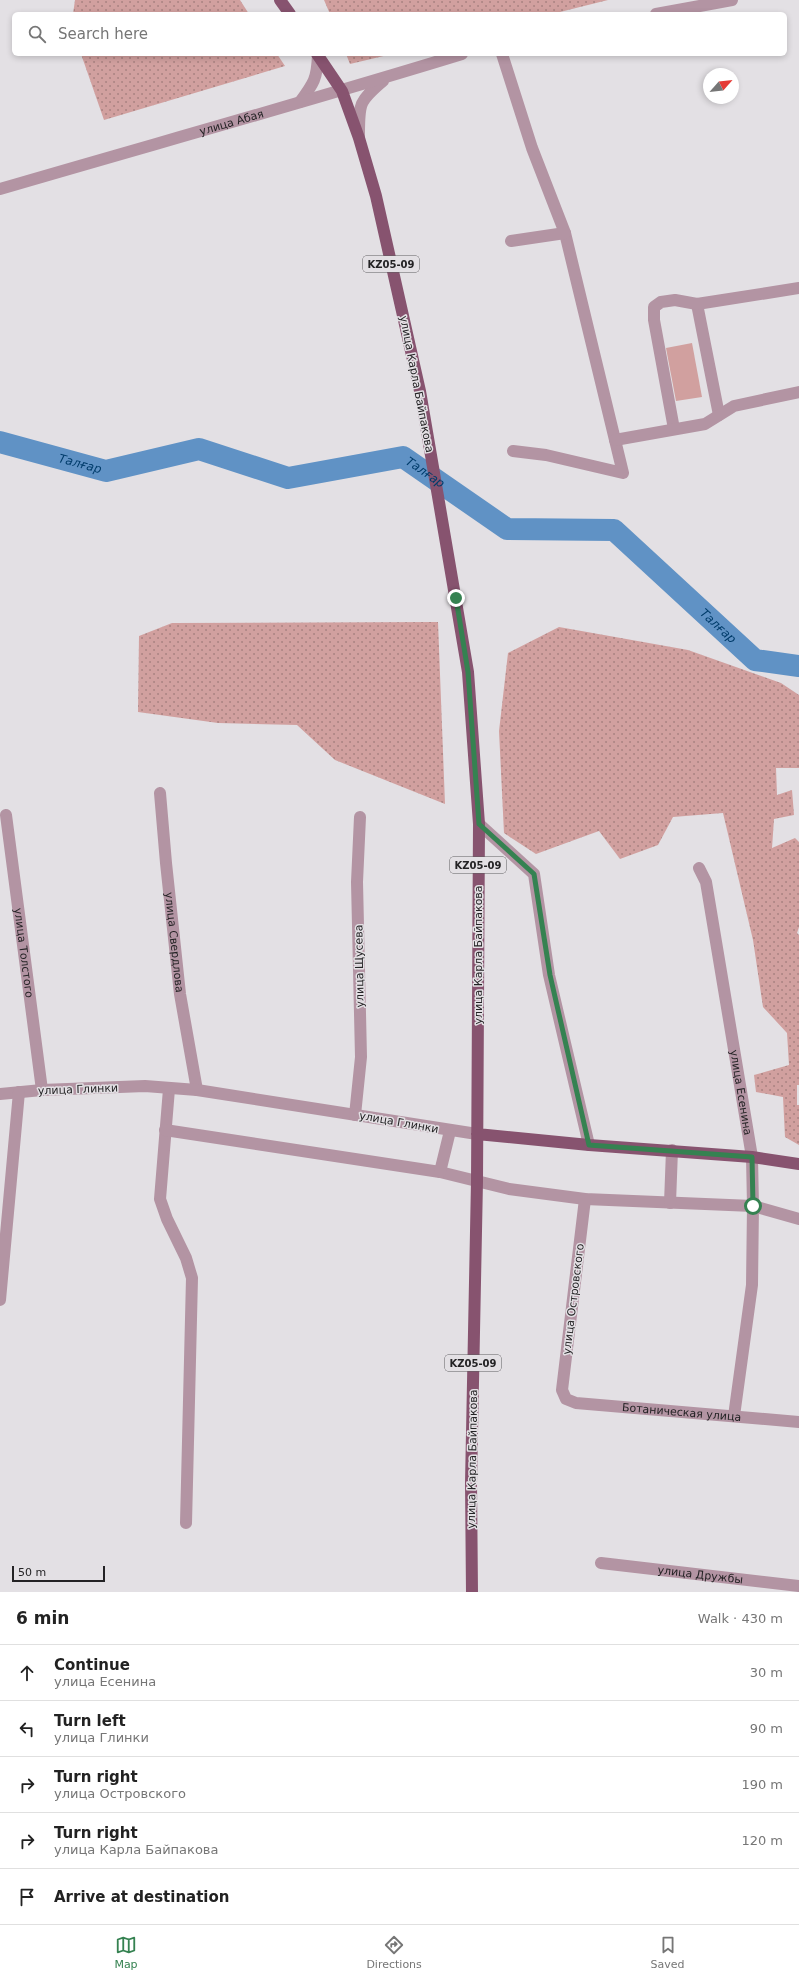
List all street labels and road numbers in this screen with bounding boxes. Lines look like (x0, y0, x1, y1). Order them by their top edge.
street label: улица Абая (198, 107, 265, 138)
road number: KZ05-09 (363, 256, 419, 272)
street label: улица Карла Байпакова (397, 315, 436, 454)
road number: KZ05-09 (450, 857, 506, 873)
street label: улица Карла Байпакова (472, 885, 485, 1025)
street label: улица Свердлова (162, 891, 186, 993)
street label: улица Толстого (11, 907, 36, 999)
street label: улица Щусева (352, 924, 367, 1008)
street label: улица Есенина (727, 1049, 754, 1136)
street label: улица Глинки (38, 1082, 118, 1097)
street label: улица Глинки (358, 1109, 440, 1136)
street label: улица Островского (560, 1243, 587, 1355)
road number: KZ05-09 (445, 1355, 501, 1371)
street label: улица Карла Байпакова (465, 1389, 480, 1529)
street label: Ботаническая улица (621, 1401, 742, 1424)
street label: улица Дружбы (657, 1564, 744, 1586)

